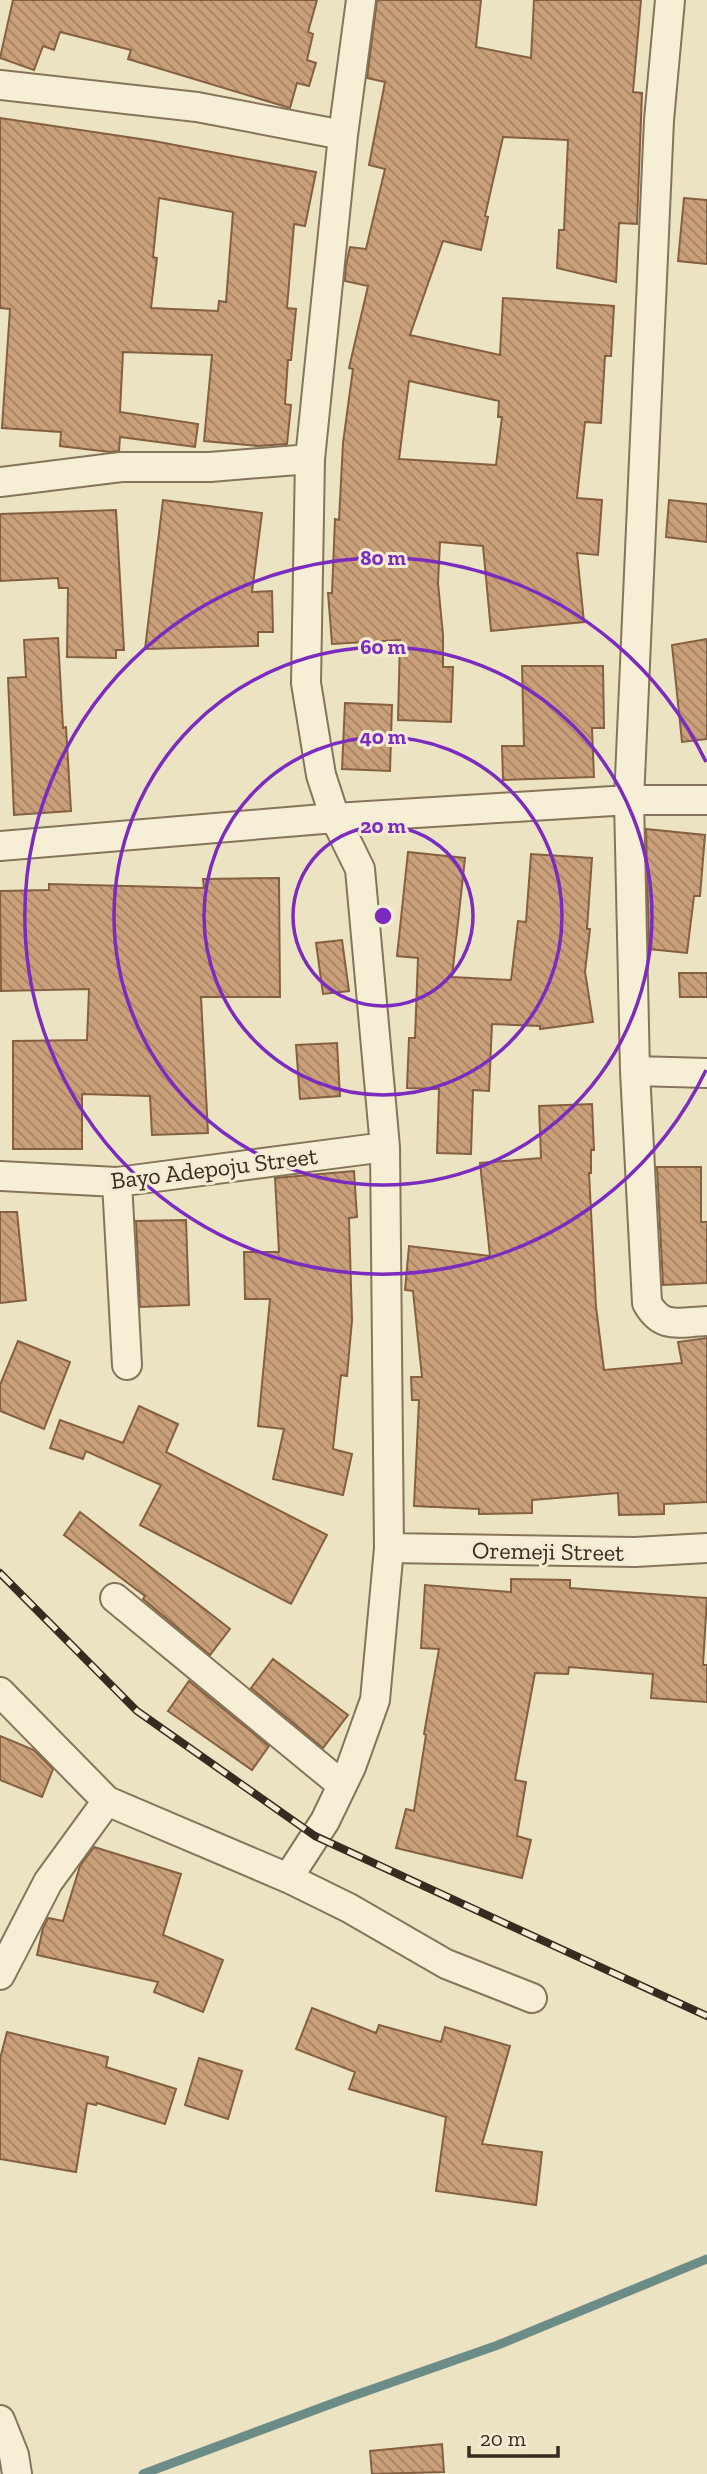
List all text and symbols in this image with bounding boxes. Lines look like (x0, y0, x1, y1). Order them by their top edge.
text: 80 m (360, 545, 406, 570)
text: 60 m (360, 634, 406, 659)
text: 40 m (360, 724, 407, 749)
text: 20 m (360, 813, 406, 838)
centre of rings (371, 904, 395, 928)
street label: Bayo Adepoju Street (109, 1141, 319, 1195)
street label: Oremeji Street (472, 1535, 624, 1567)
scale bar (469, 2414, 558, 2458)
text: 20 m (480, 2426, 526, 2451)

